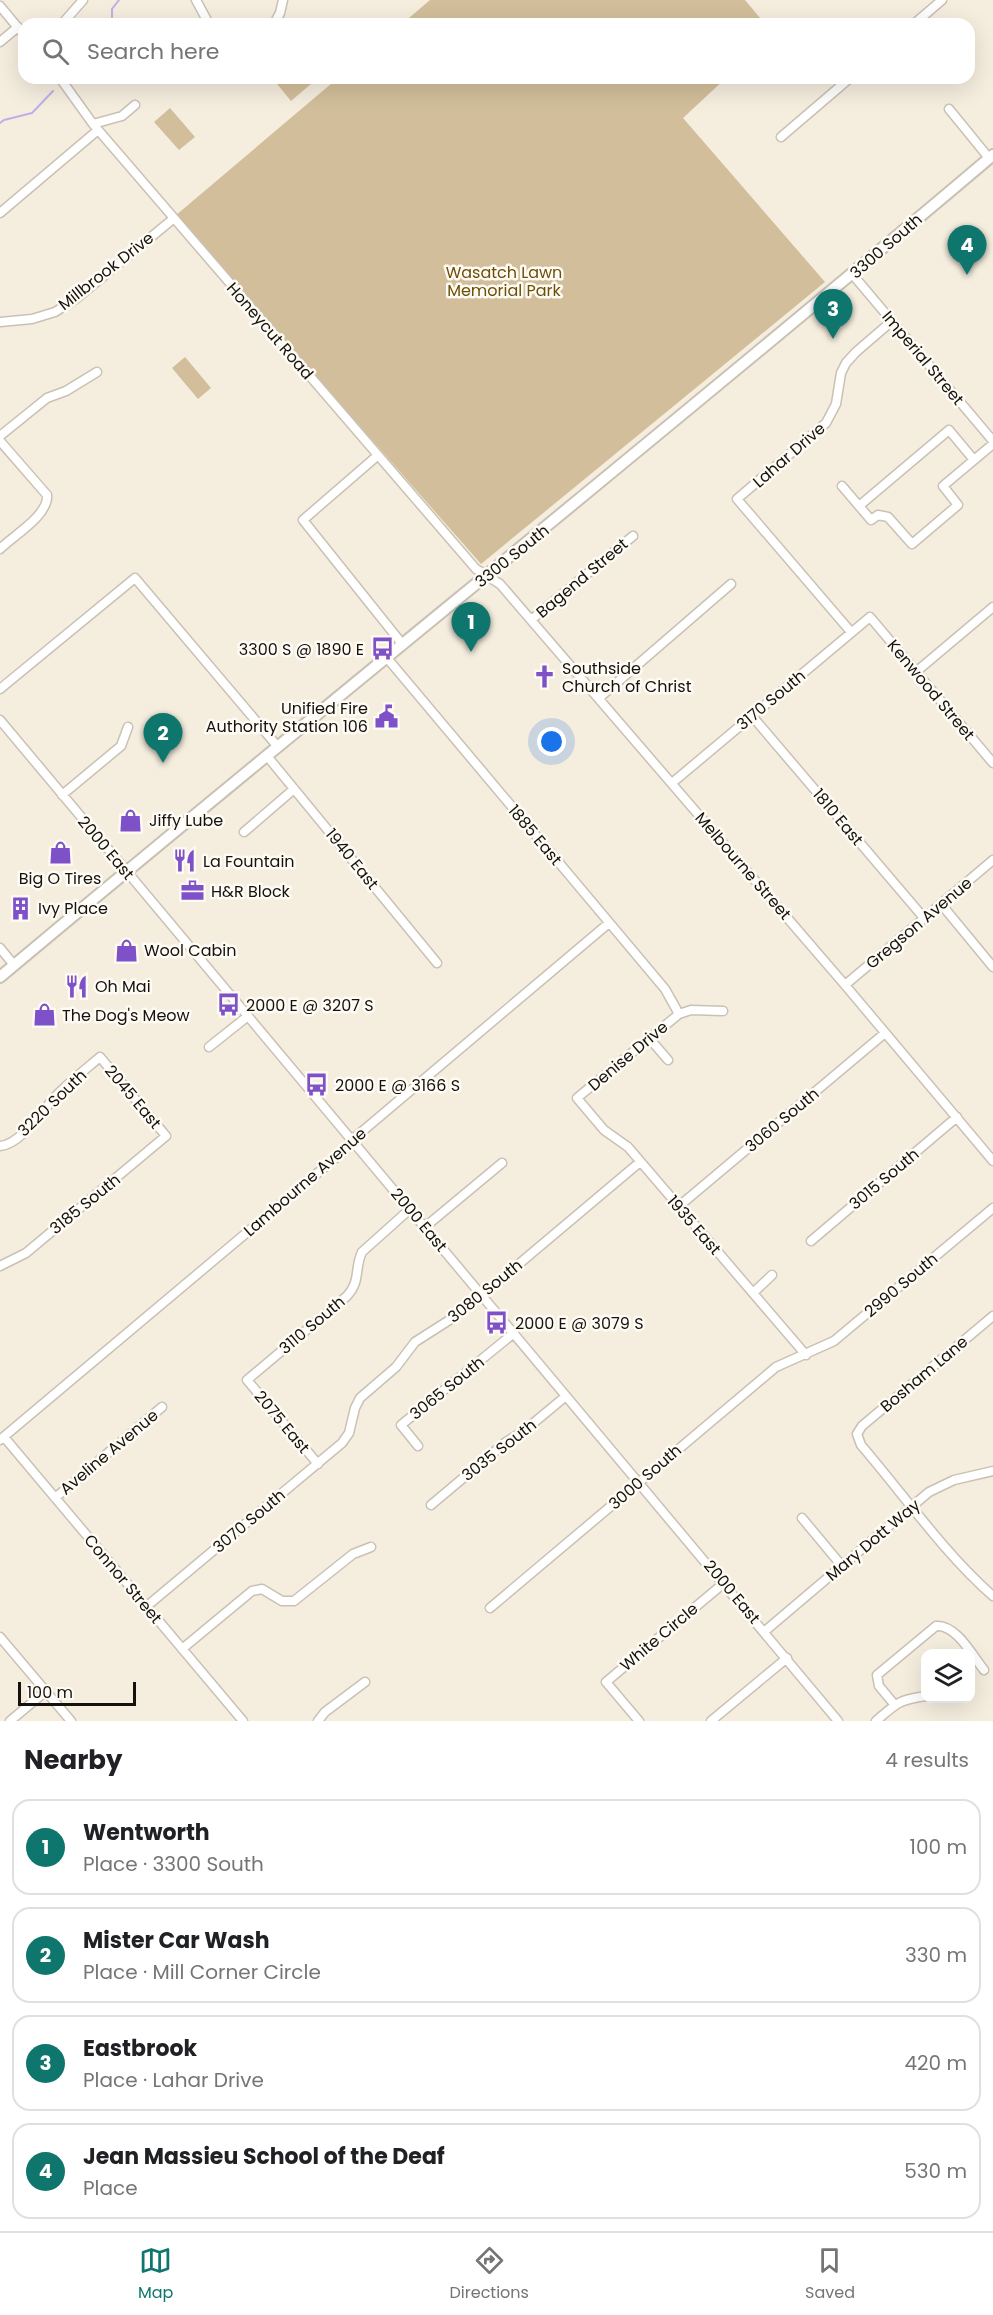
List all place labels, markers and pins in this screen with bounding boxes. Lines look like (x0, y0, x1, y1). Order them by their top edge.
pin: 4 (948, 226, 986, 275)
pin: 3 (814, 290, 852, 339)
pin: 1 (452, 602, 490, 652)
bus stop icon: 3300 S @ 1890 E (369, 636, 395, 662)
place label: 3300 S @ 1890 E (239, 638, 364, 661)
place label: Southside Church of Christ (562, 657, 692, 698)
church icon: Southside Church of Christ (531, 664, 557, 690)
place label: Unified Fire Authority Station 106 (206, 697, 368, 738)
public building icon: Unified Fire Authority Station 106 (373, 704, 399, 730)
pin: 2 (144, 714, 182, 763)
shop icon: Jiffy Lube (118, 807, 144, 833)
place label: Jiffy Lube (149, 809, 223, 832)
shop icon: Big O Tires (47, 840, 73, 866)
restaurant icon: La Fountain (172, 848, 198, 874)
place label: La Fountain (203, 850, 295, 873)
place label: Big O Tires (19, 867, 101, 890)
office icon: H&R Block (180, 878, 206, 904)
place label: H&R Block (211, 880, 291, 903)
building icon: Ivy Place (7, 895, 33, 921)
place label: Ivy Place (38, 897, 108, 920)
shop icon: Wool Cabin (113, 937, 139, 963)
place label: Wool Cabin (144, 939, 236, 962)
restaurant icon: Oh Mai (64, 973, 90, 999)
place label: Oh Mai (95, 975, 151, 998)
bus stop icon: 2000 E @ 3207 S (215, 992, 241, 1018)
place label: 2000 E @ 3207 S (246, 994, 374, 1017)
shop icon: The Dog's Meow (31, 1002, 57, 1028)
place label: The Dog's Meow (62, 1004, 190, 1027)
bus stop icon: 2000 E @ 3166 S (304, 1072, 330, 1098)
place label: 2000 E @ 3166 S (335, 1074, 460, 1097)
bus stop icon: 2000 E @ 3079 S (484, 1310, 510, 1336)
place label: 2000 E @ 3079 S (515, 1312, 644, 1335)

